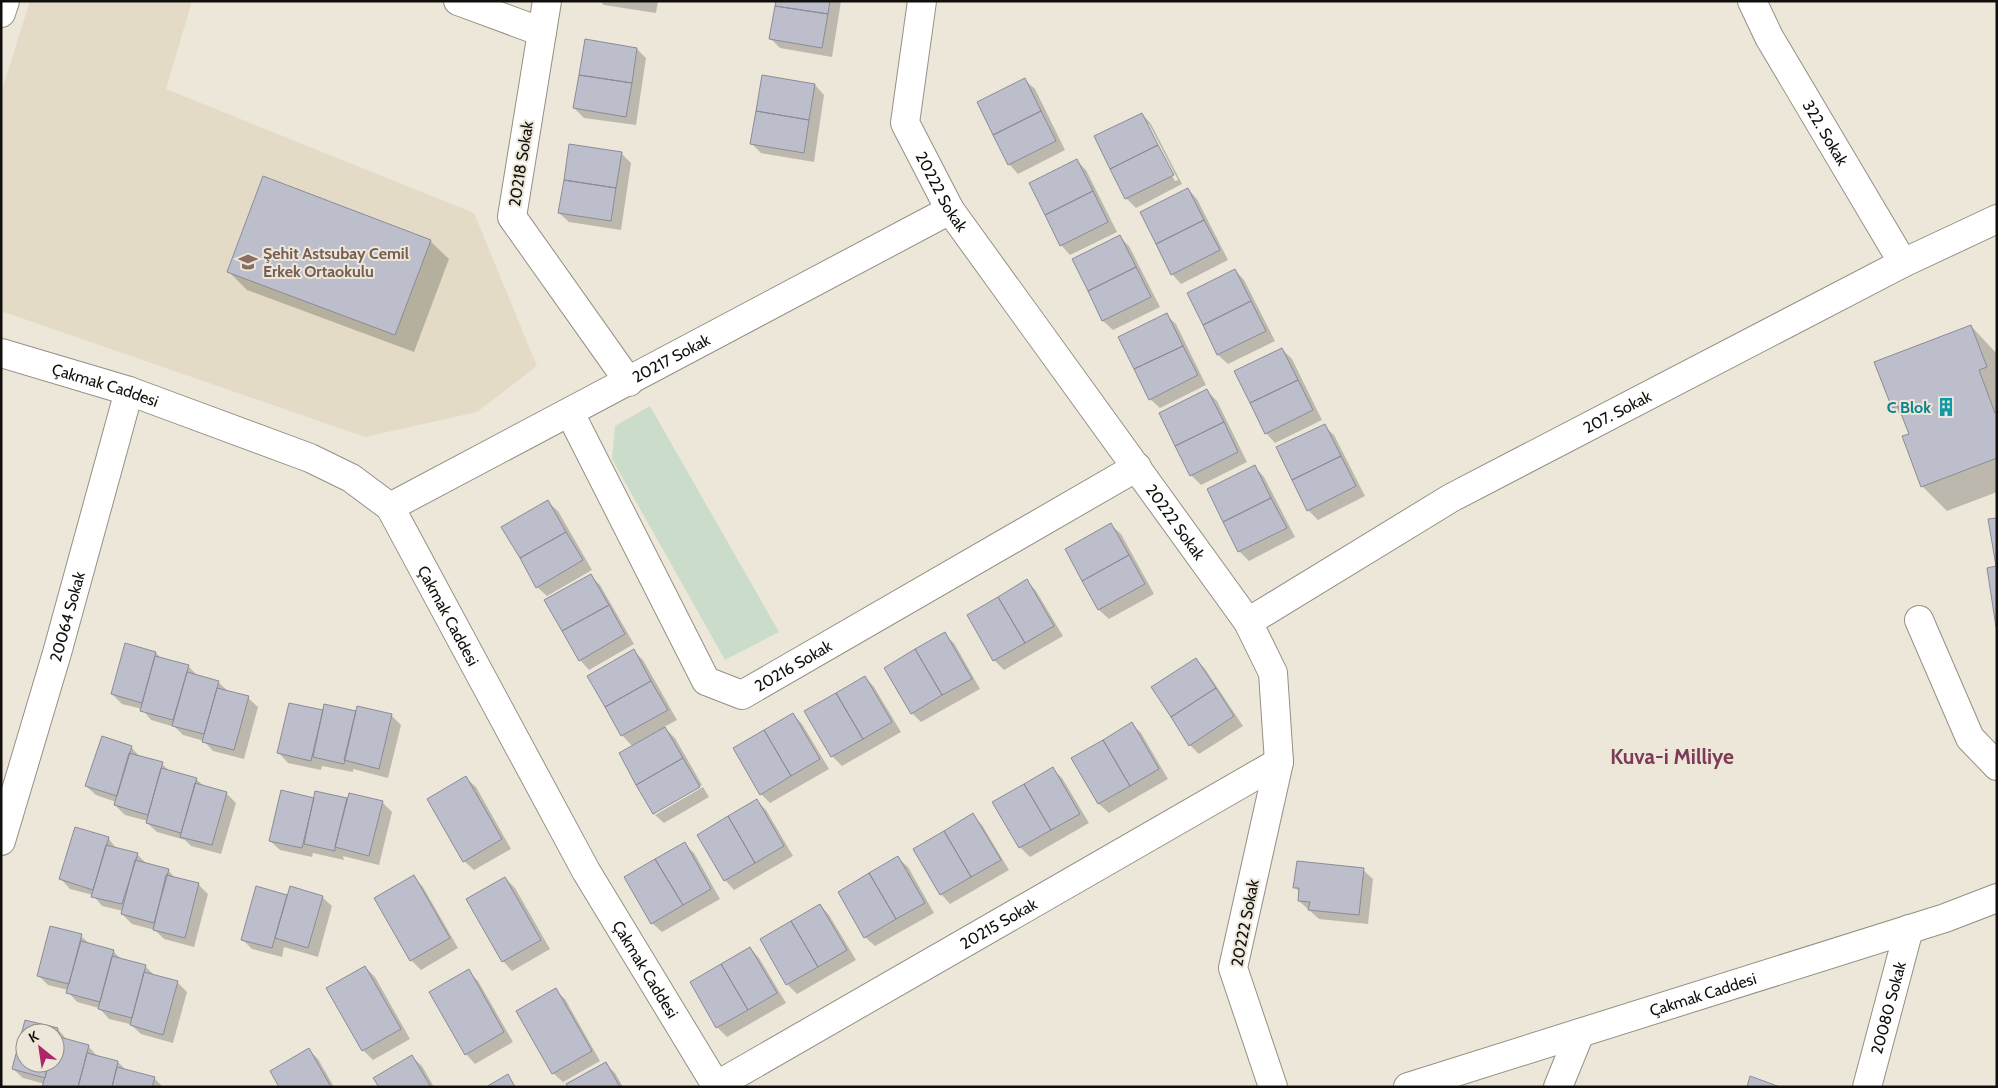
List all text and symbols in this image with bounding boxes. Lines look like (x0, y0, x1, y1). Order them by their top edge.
street label: 322. Sokak (1799, 97, 1853, 169)
street label: 20218 Sokak (505, 119, 537, 208)
street label: 20222 Sokak (912, 148, 972, 236)
place label: Şehit Astsubay Cemil Erkek Ortaokulu (263, 244, 409, 281)
school or university icon: Şehit Astsubay Cemil Erkek Ortaokulu (237, 251, 259, 273)
street label: 20217 Sokak (629, 329, 714, 386)
street label: Çakmak Caddesi (50, 359, 161, 411)
street label: 207. Sokak (1580, 386, 1655, 437)
building icon: C Blok (1935, 396, 1957, 418)
place label: C Blok (1887, 398, 1931, 417)
street label: 20222 Sokak (1142, 480, 1210, 564)
street label: Çakmak Caddesi (414, 562, 483, 669)
street label: 20064 Sokak (45, 568, 89, 664)
street label: 20216 Sokak (751, 635, 836, 695)
district label: Kuva-i̇ Milliye (1610, 744, 1734, 769)
street label: 20222 Sokak (1227, 877, 1263, 968)
street label: 20215 Sokak (956, 893, 1041, 953)
street label: Çakmak Caddesi (609, 917, 682, 1021)
street label: 20080 Sokak (1867, 958, 1910, 1056)
street label: Çakmak Caddesi (1647, 969, 1758, 1020)
north arrow (15, 1023, 65, 1073)
text: K (25, 1027, 42, 1047)

